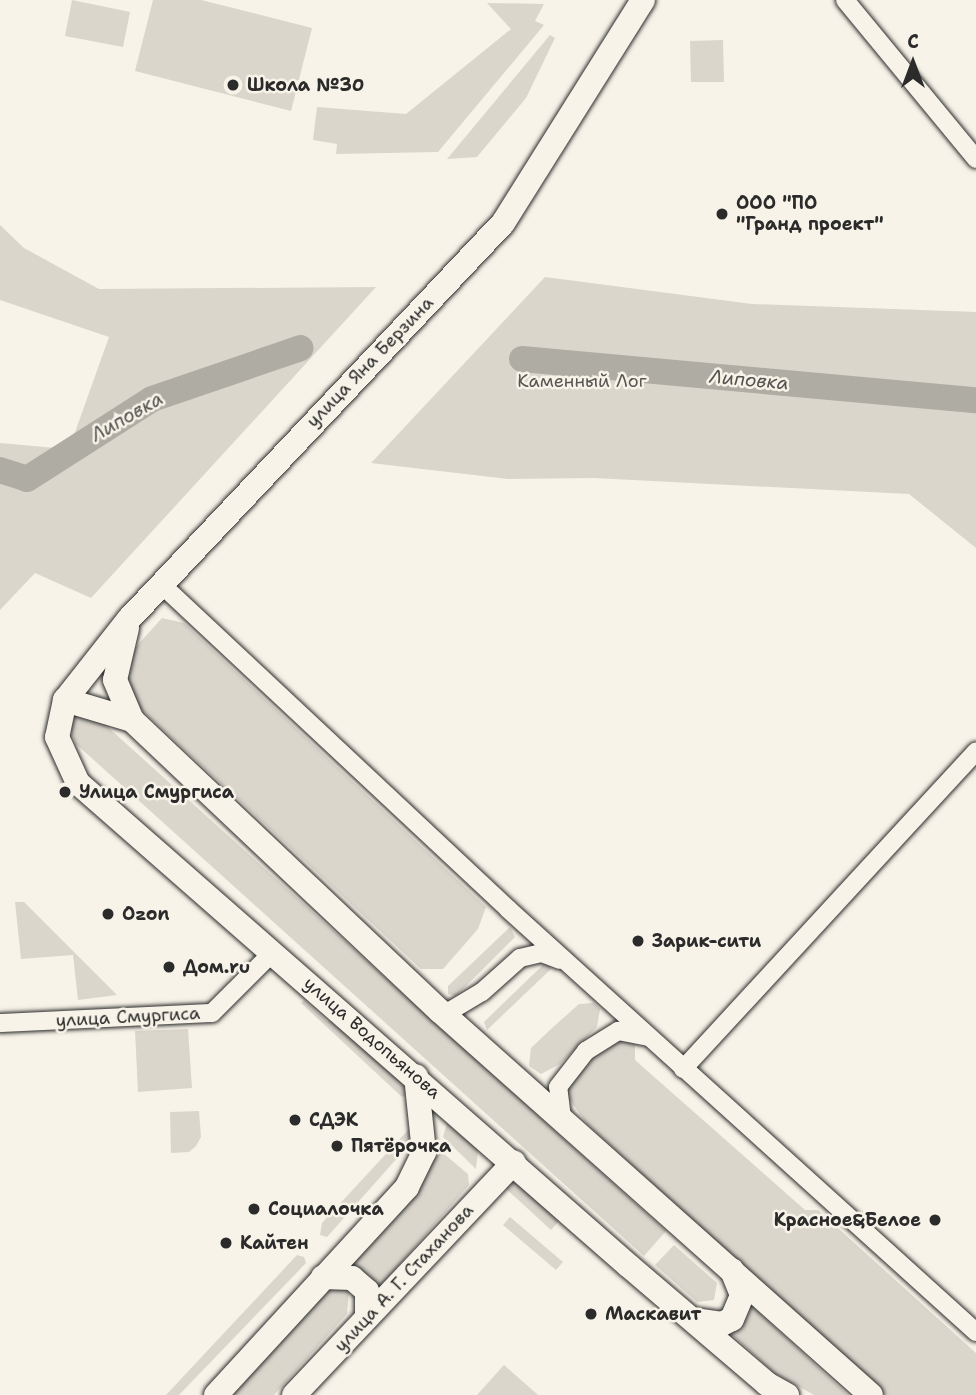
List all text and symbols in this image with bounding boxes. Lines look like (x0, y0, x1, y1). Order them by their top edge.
north arrow (878, 28, 948, 98)
text: С (907, 29, 919, 54)
place label: Школа №30 (247, 74, 364, 96)
marker: Школа №30 (225, 77, 241, 93)
place label: ООО "ПО "Гранд проект" (736, 193, 884, 235)
marker: ООО "ПО "Гранд проект" (714, 206, 730, 222)
street label: улица Яна Берзина (302, 292, 438, 432)
water label: Липовка (709, 365, 789, 395)
park label: Каменный Лог (517, 370, 647, 392)
water label: Липовка (87, 387, 167, 447)
place label: Улица Смургиса (79, 781, 234, 803)
marker: Улица Смургиса (57, 784, 73, 800)
place label: Ozon (122, 903, 169, 925)
marker: Ozon (100, 906, 116, 922)
place label: Зарик-сити (652, 930, 761, 952)
marker: Зарик-сити (630, 933, 646, 949)
place label: Дом.ru (183, 956, 250, 978)
marker: Дом.ru (161, 959, 177, 975)
street label: улица Водопьянова (299, 973, 445, 1103)
street label: улица Смургиса (55, 1002, 201, 1032)
place label: СДЭК (309, 1109, 358, 1131)
marker: СДЭК (287, 1112, 303, 1128)
place label: Пятёрочка (351, 1135, 451, 1157)
marker: Пятёрочка (329, 1138, 345, 1154)
place label: Социалочка (268, 1198, 384, 1220)
street label: улица А. Г. Стаханова (330, 1200, 478, 1356)
marker: Социалочка (246, 1201, 262, 1217)
place label: Красное&Белое (774, 1209, 921, 1231)
marker: Красное&Белое (927, 1212, 943, 1228)
place label: Кайтен (240, 1232, 309, 1254)
marker: Кайтен (218, 1235, 234, 1251)
place label: Маскавит (605, 1303, 701, 1325)
marker: Маскавит (583, 1306, 599, 1322)

